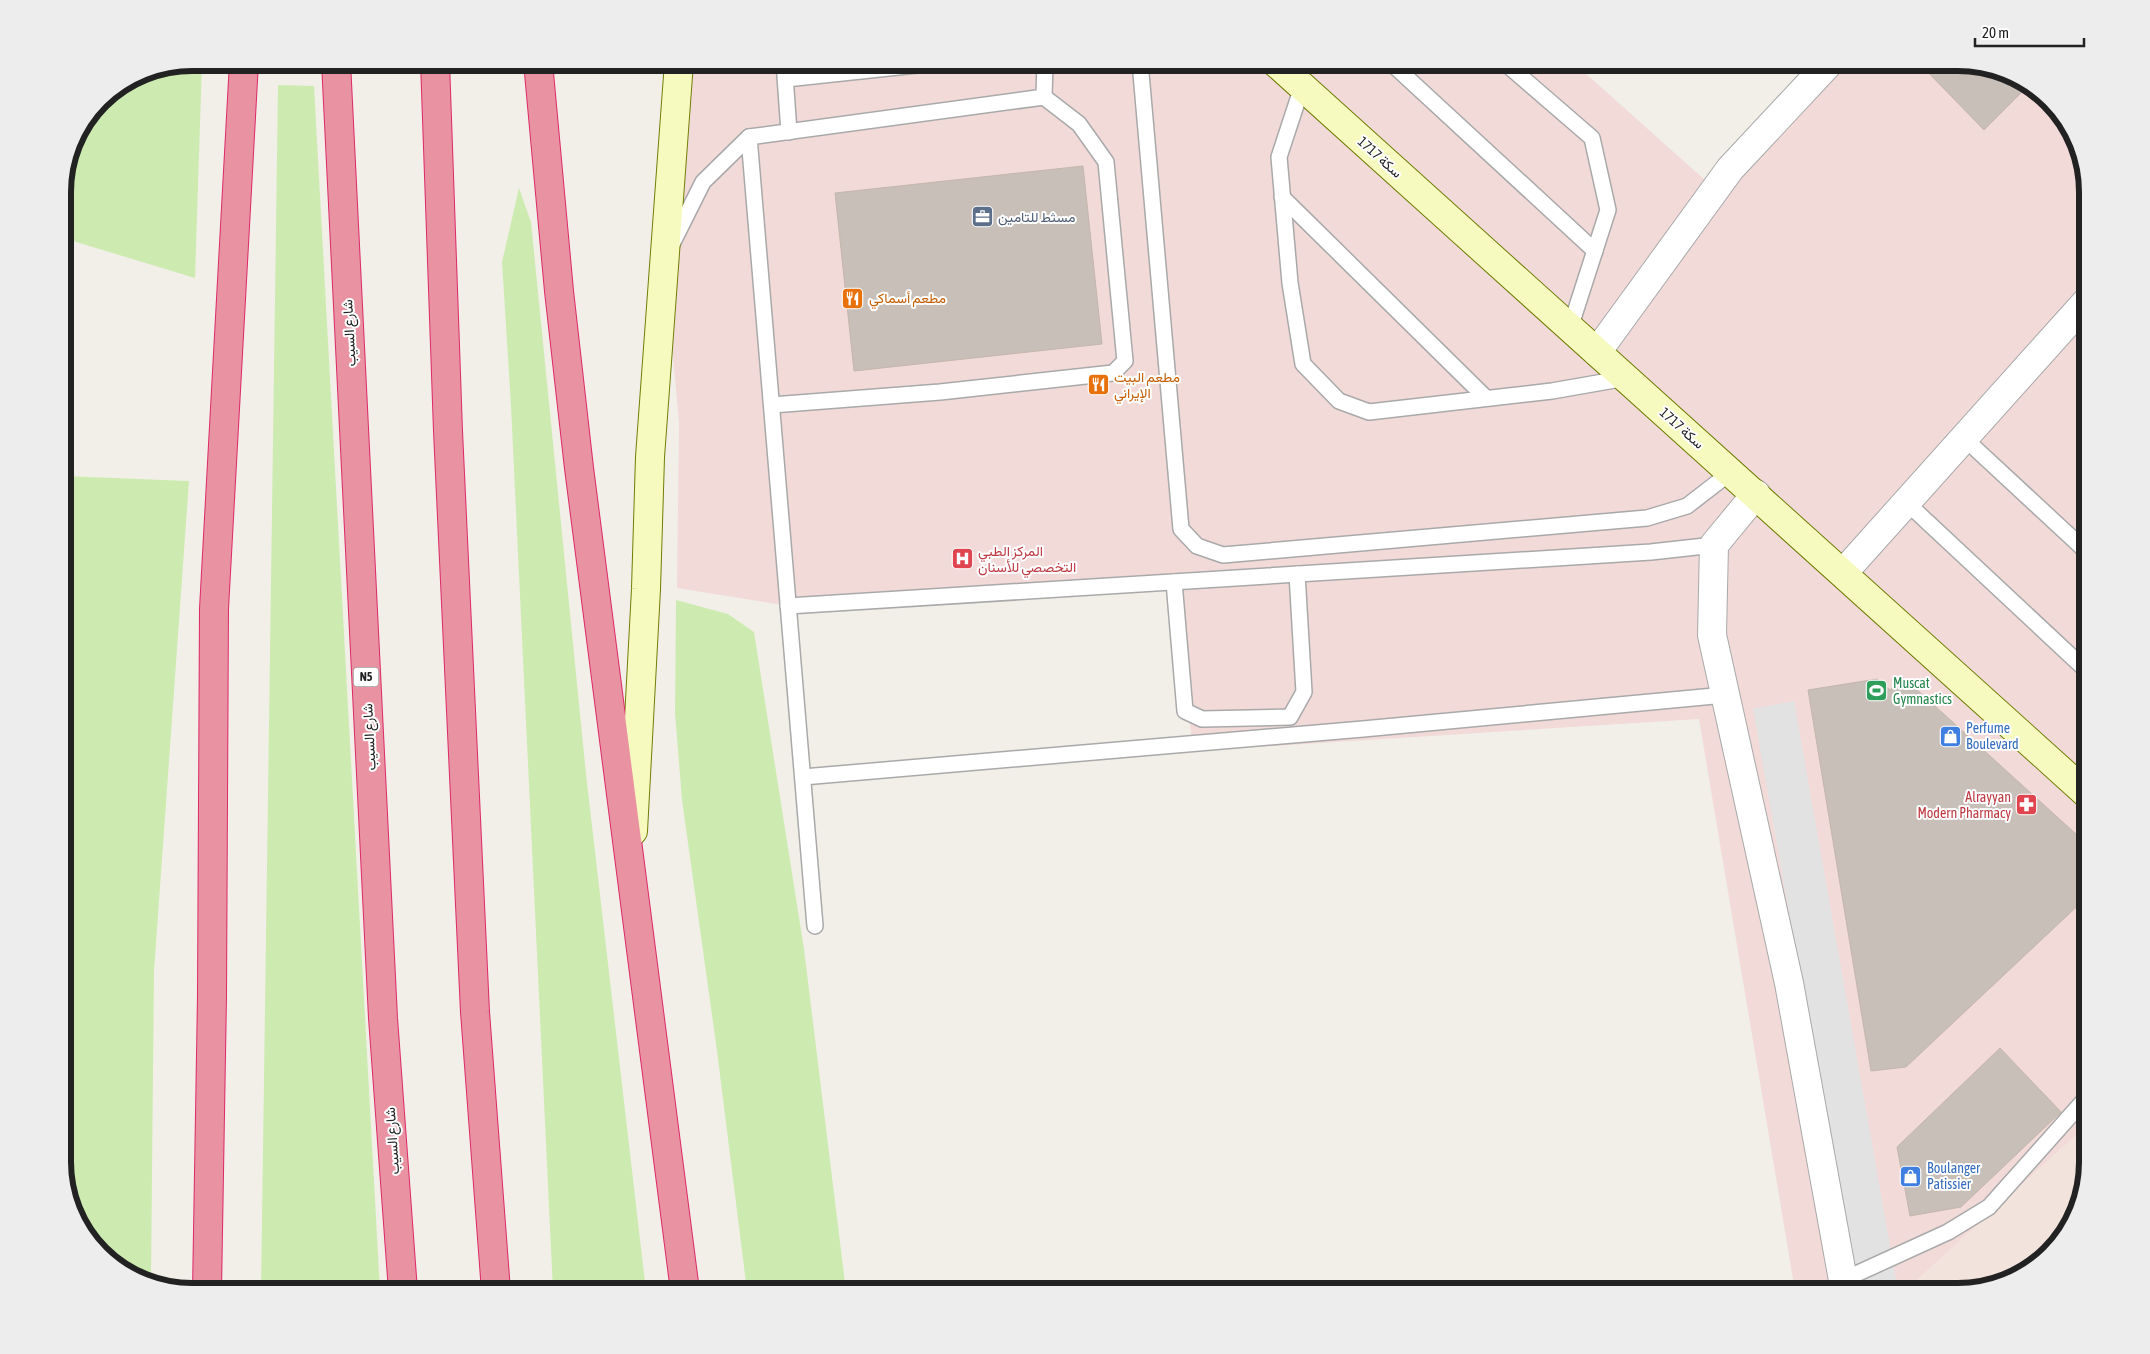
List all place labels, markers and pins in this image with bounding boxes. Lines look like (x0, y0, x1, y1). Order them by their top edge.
office icon: مسثط للتامين (970, 205, 994, 229)
place label: مسثط للتامين (998, 209, 1076, 226)
restaurant icon: مطعم أسماكي (841, 286, 865, 310)
place label: مطعم أسماكي (869, 290, 946, 310)
place label: مطعم البيت الإيراني (1114, 369, 1180, 405)
restaurant icon: مطعم البيت الإيراني (1086, 373, 1110, 397)
place label: المركز الطبي التخصصي للأسنان (978, 543, 1076, 579)
hospital icon: المركز الطبي التخصصي للأسنان (950, 547, 974, 571)
place label: Muscat Gymnastics (1893, 675, 1952, 707)
sports icon: Muscat Gymnastics (1865, 679, 1889, 703)
place label: Perfume Boulevard (1966, 720, 2019, 752)
shop icon: Perfume Boulevard (1938, 724, 1962, 748)
place label: Alrayyan Modern Pharmacy (1917, 789, 2011, 821)
pharmacy icon: Alrayyan Modern Pharmacy (2015, 793, 2039, 817)
place label: Boulanger Patissier (1927, 1160, 1981, 1192)
shop icon: Boulanger Patissier (1899, 1164, 1923, 1188)

